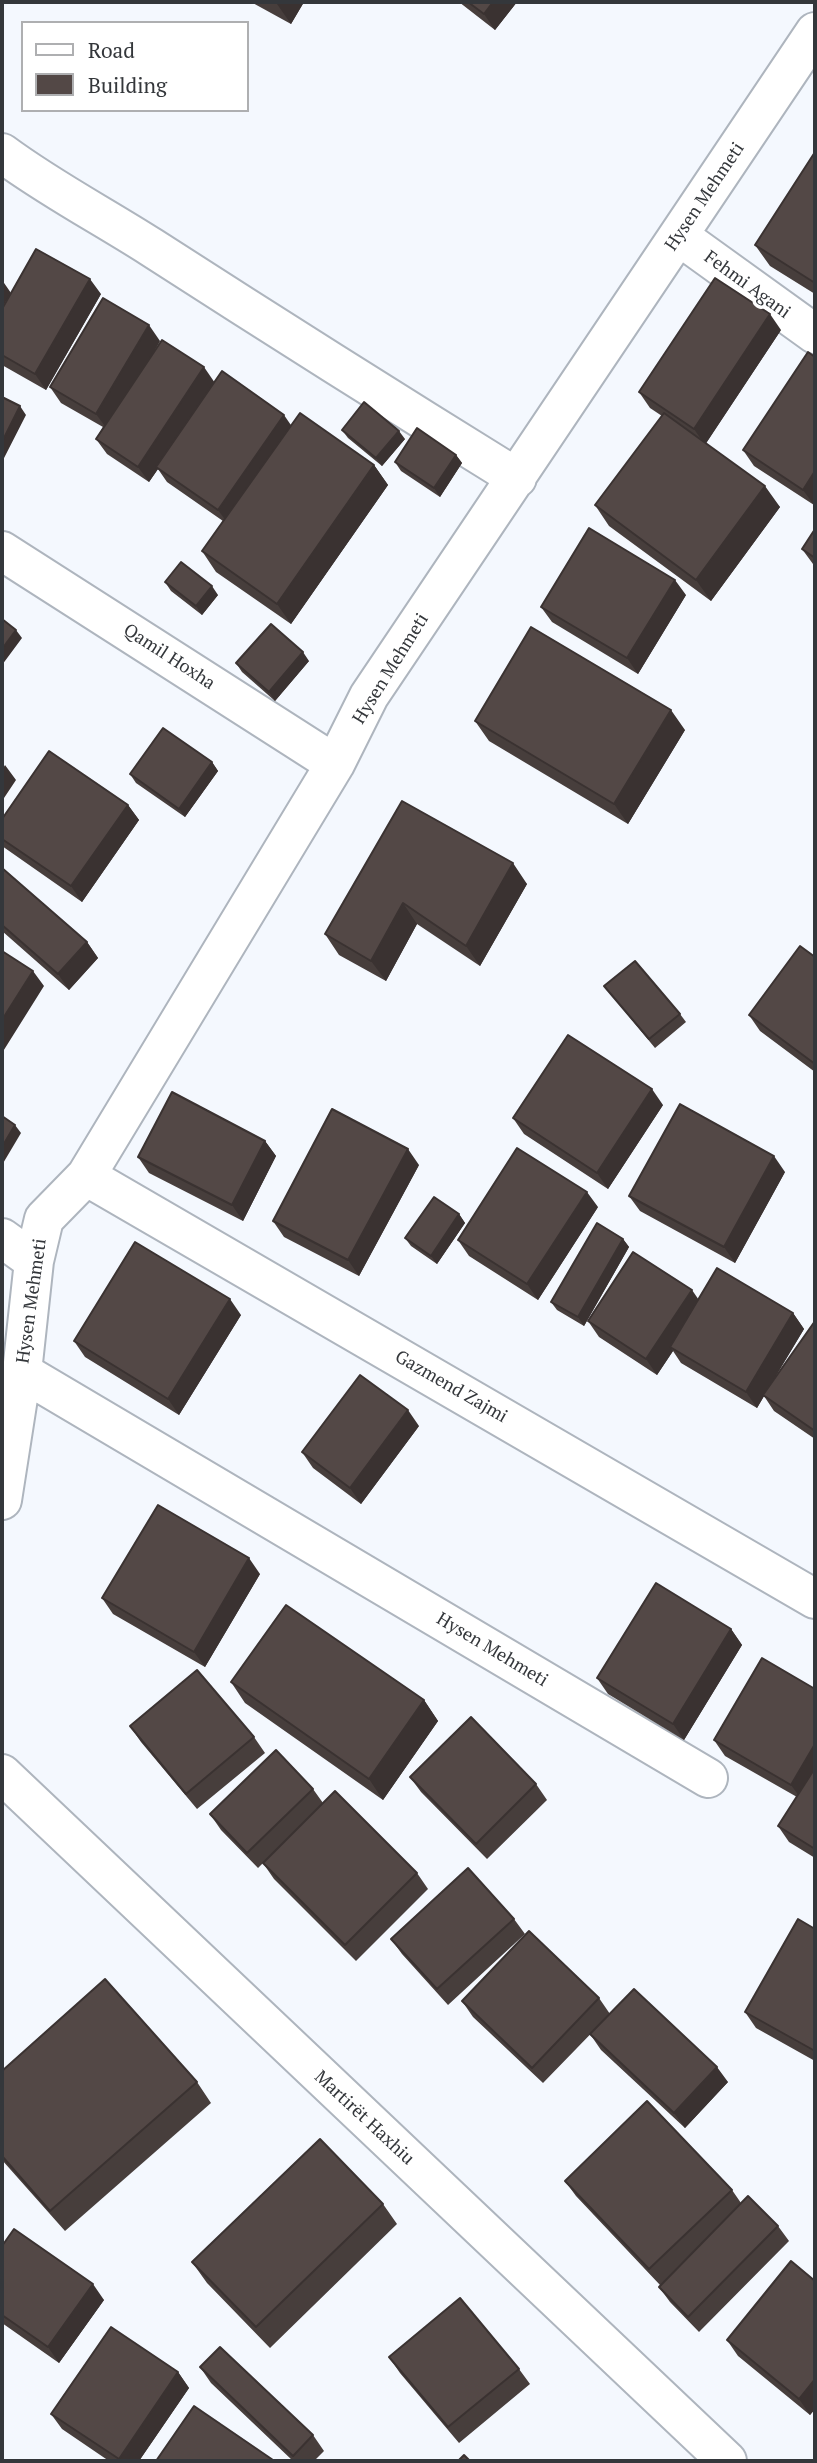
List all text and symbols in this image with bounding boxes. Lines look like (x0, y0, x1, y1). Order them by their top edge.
legend (21, 21, 248, 112)
text: Road (88, 36, 135, 64)
text: Building (88, 71, 167, 99)
street label: Hysen Mehmeti (661, 139, 749, 255)
street label: Fehmi Agani (700, 247, 794, 323)
street label: Hysen Mehmeti (348, 610, 434, 728)
street label: Qamil Hoxha (119, 619, 219, 695)
street label: Hysen Mehmeti (13, 1237, 51, 1365)
street label: Gazmend Zajmi (391, 1346, 511, 1428)
street label: Hysen Mehmeti (432, 1608, 552, 1692)
street label: Martirët Haxhiu (310, 2066, 418, 2170)

